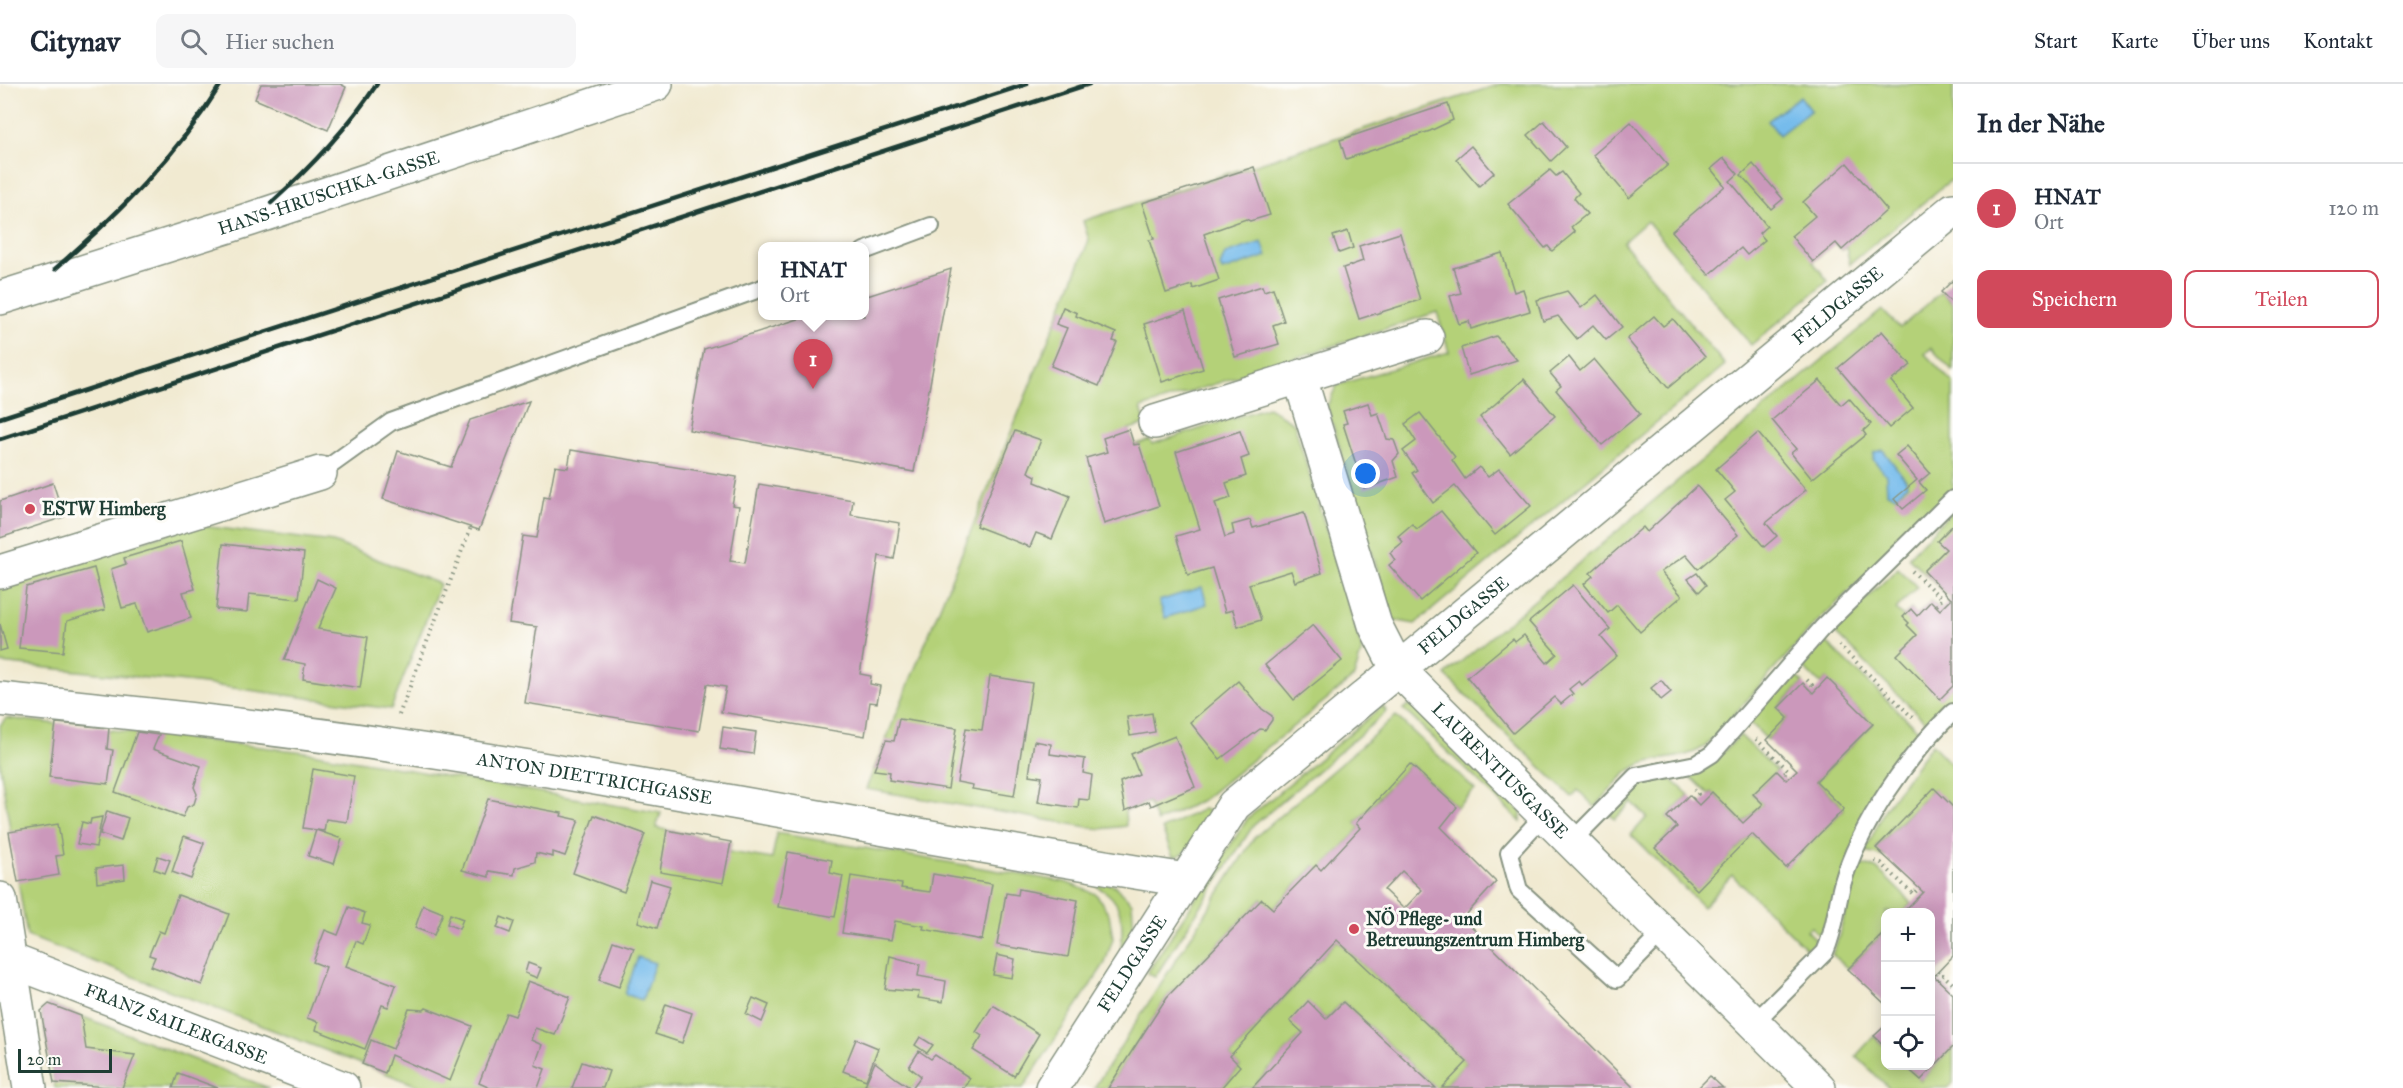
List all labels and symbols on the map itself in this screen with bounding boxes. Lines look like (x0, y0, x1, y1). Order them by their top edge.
street label: HANS-HRUSCHKA-GASSE (215, 146, 442, 240)
street label: FELDGASSE (1788, 262, 1888, 349)
pin: 1 (794, 340, 832, 389)
your location (1351, 459, 1380, 488)
place label: ESTW Himberg (42, 498, 166, 521)
marker: ESTW Himberg (23, 502, 37, 516)
street label: FELDGASSE (1413, 571, 1513, 659)
street label: LAURENTIUSGASSE (1427, 698, 1573, 843)
street label: ANTON DIETTRICHGASSE (474, 747, 714, 809)
place label: NÖ Pflege- und Betreuungszentrum Himberg (1366, 907, 1585, 952)
street label: FELDGASSE (1093, 911, 1171, 1016)
marker: NÖ Pflege- und Betreuungszentrum Himberg (1347, 922, 1361, 936)
street label: FRANZ SAILERGASSE (81, 979, 271, 1069)
scale bar (18, 1046, 112, 1074)

